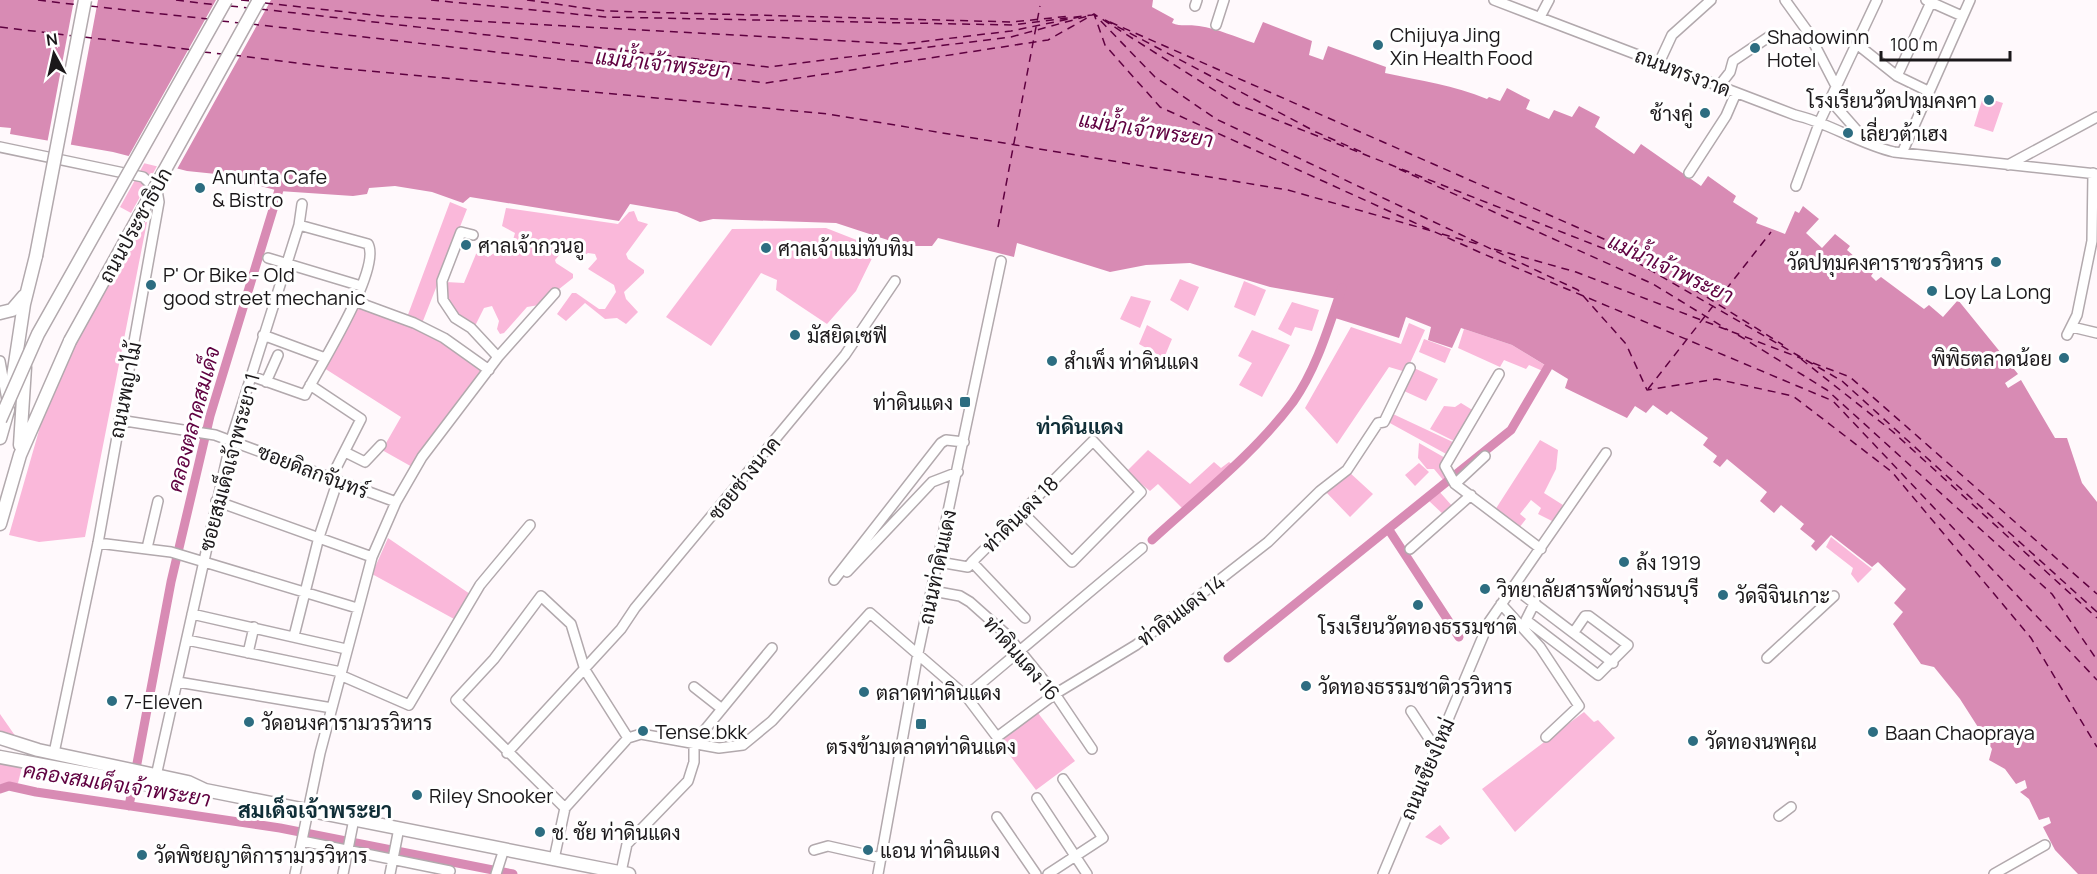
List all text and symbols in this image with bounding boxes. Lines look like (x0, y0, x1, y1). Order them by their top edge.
place label: Chijuya Jing Xin Health Food (1390, 21, 1533, 71)
place label: Shadowinn Hotel (1767, 23, 1869, 73)
north arrow (24, 24, 84, 84)
scale bar (1881, 24, 2010, 62)
text: N (45, 27, 59, 51)
text: 100 m (1890, 32, 1938, 56)
marker: Chijuya Jing Xin Health Food (1371, 38, 1385, 52)
water label: แม่น้ำเจ้าพระยา (594, 39, 732, 84)
street label: ถนนทรงวาด (1631, 41, 1735, 103)
marker: Shadowinn Hotel (1748, 41, 1762, 55)
place label: โรงเรียนวัดปทุมคงคา (1806, 87, 1977, 115)
marker: โรงเรียนวัดปทุมคงคา (1982, 93, 1996, 107)
place label: ช้างคู่ (1650, 100, 1693, 129)
water label: แม่น้ำเจ้าพระยา (1077, 102, 1216, 153)
marker: ช้างคู่ (1698, 106, 1712, 120)
place label: เลี่ยวต้าเฮง (1860, 117, 1948, 147)
marker: เลี่ยวต้าเฮง (1841, 126, 1855, 140)
street label: ถนนประชาธิปก (92, 163, 178, 287)
place label: Anunta Cafe & Bistro (212, 163, 327, 213)
marker: Anunta Cafe & Bistro (193, 181, 207, 195)
water label: แม่น้ำเจ้าพระยา (1604, 224, 1740, 309)
place label: ศาลเจ้ากวนอู (478, 232, 585, 261)
place label: ศาลเจ้าแม่ทับทิม (778, 235, 914, 262)
marker: ศาลเจ้ากวนอู (459, 238, 473, 252)
marker: ศาลเจ้าแม่ทับทิม (759, 241, 773, 255)
place label: วัดปทุมคงคาราชวรวิหาร (1787, 249, 1984, 277)
marker: วัดปทุมคงคาราชวรวิหาร (1989, 255, 2003, 269)
place label: P' Or Bike - Old good street mechanic (163, 261, 366, 311)
marker: P' Or Bike - Old good street mechanic (144, 278, 158, 292)
place label: Loy La Long (1944, 278, 2051, 305)
marker: Loy La Long (1925, 284, 1939, 298)
place label: มัสยิดเซฟี (807, 322, 887, 349)
marker: มัสยิดเซฟี (788, 328, 802, 342)
street label: ถนนพญาไม้ (102, 338, 148, 441)
water label: คลองตลาดสมเด็จ (160, 343, 226, 495)
place label: พิพิธตลาดน้อย (1931, 345, 2052, 372)
place label: สำเพ็ง ท่าดินแดง (1064, 347, 1199, 375)
marker: พิพิธตลาดน้อย (2057, 351, 2071, 365)
marker: สำเพ็ง ท่าดินแดง (1045, 354, 1059, 368)
street label: ซอยสมเด็จเจ้าพระยา 1 (191, 370, 266, 554)
place label: ท่าดินแดง (873, 389, 953, 416)
marker: ท่าดินแดง (958, 395, 972, 409)
district label: ท่าดินแดง (1036, 412, 1124, 440)
street label: ซอยช่างนาค (702, 430, 786, 526)
street label: ซอยดิลกจันทร์ (253, 437, 373, 505)
street label: ท่าดินเดง 18 (976, 470, 1064, 558)
street label: ถนนท่าดินแดง (912, 507, 962, 627)
place label: ล้ง 1919 (1636, 549, 1701, 576)
marker: ล้ง 1919 (1617, 555, 1631, 569)
street label: ท่าดินแดง 14 (1132, 568, 1230, 652)
place label: วิทยาลัยสารพัดช่างธนบุรี (1496, 576, 1699, 604)
marker: วิทยาลัยสารพัดช่างธนบุรี (1478, 582, 1492, 596)
place label: วัดจีจินเกาะ (1735, 582, 1830, 609)
marker: วัดจีจินเกาะ (1716, 588, 1730, 602)
marker: โรงเรียนวัดทองธรรมชาติ (1411, 598, 1425, 612)
street label: ท่าดินแดง 16 (978, 610, 1066, 706)
place label: โรงเรียนวัดทองธรรมชาติ (1318, 613, 1517, 640)
place label: วัดทองธรรมชาติวรวิหาร (1318, 673, 1513, 700)
place label: ตลาดท่าดินแดง (876, 679, 1001, 706)
marker: วัดทองธรรมชาติวรวิหาร (1299, 679, 1313, 693)
marker: ตลาดท่าดินแดง (857, 685, 871, 699)
place label: 7-Eleven (124, 688, 203, 715)
marker: 7-Eleven (105, 694, 119, 708)
place label: วัดอนงคารามวรวิหาร (261, 709, 432, 736)
street label: ถนนเชียงใหม่ (1393, 714, 1461, 824)
marker: วัดอนงคารามวรวิหาร (242, 715, 256, 729)
marker: ตรงข้ามตลาดท่าดินแดง (914, 717, 928, 731)
place label: Tense.bkk (655, 718, 748, 745)
place label: Baan Chaopraya (1885, 719, 2035, 746)
marker: Tense.bkk (636, 724, 650, 738)
marker: Baan Chaopraya (1866, 725, 1880, 739)
place label: วัดทองนพคุณ (1705, 728, 1817, 756)
place label: ตรงข้ามตลาดท่าดินแดง (826, 733, 1016, 760)
marker: วัดทองนพคุณ (1686, 734, 1700, 748)
water label: คลองสมเด็จเจ้าพระยา (21, 755, 213, 813)
place label: Riley Snooker (429, 782, 553, 809)
marker: Riley Snooker (410, 788, 424, 802)
district label: สมเด็จเจ้าพระยา (238, 795, 392, 825)
place label: ช. ชัย ท่าดินแดง (552, 819, 681, 846)
marker: ช. ชัย ท่าดินแดง (533, 825, 547, 839)
place label: แอน ท่าดินแดง (880, 837, 1000, 864)
place label: วัดพิชยญาติการามวรวิหาร (154, 842, 368, 869)
marker: แอน ท่าดินแดง (861, 843, 875, 857)
marker: วัดพิชยญาติการามวรวิหาร (135, 848, 149, 862)

